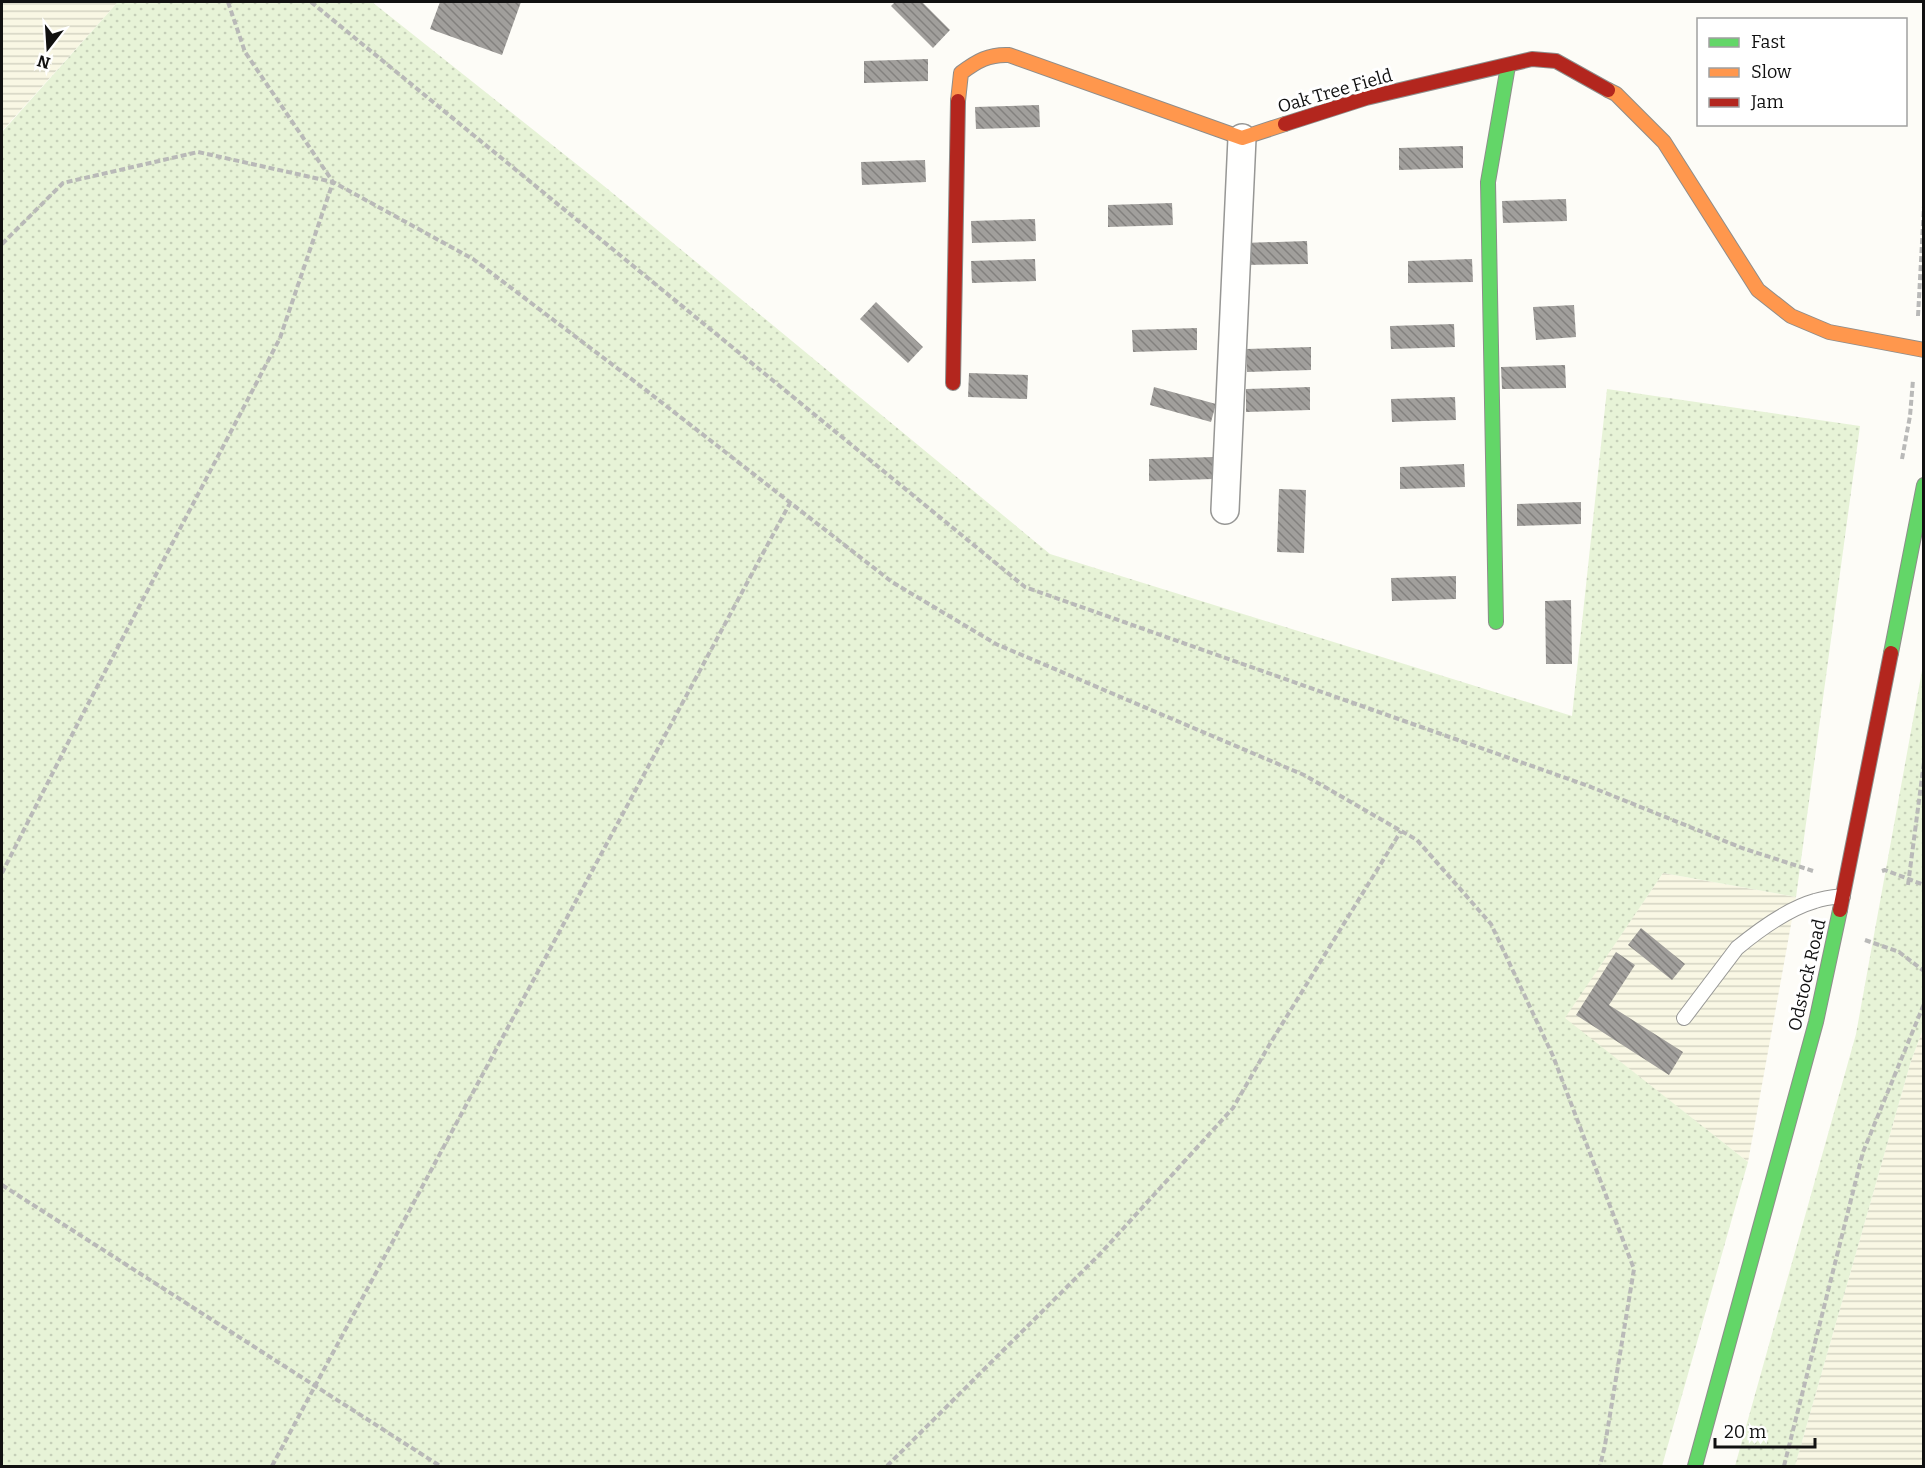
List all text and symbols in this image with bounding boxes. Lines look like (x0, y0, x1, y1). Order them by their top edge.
north arrow (18, 18, 78, 78)
legend (1697, 18, 1907, 126)
text: Fast (1751, 31, 1786, 53)
text: N (35, 51, 52, 73)
text: Slow (1751, 61, 1792, 83)
street label: Oak Tree Field (1275, 64, 1395, 118)
text: Jam (1750, 91, 1784, 113)
street label: Odstock Road (1783, 917, 1831, 1033)
scale bar (1715, 1411, 1816, 1449)
text: 20 m (1724, 1421, 1766, 1443)

